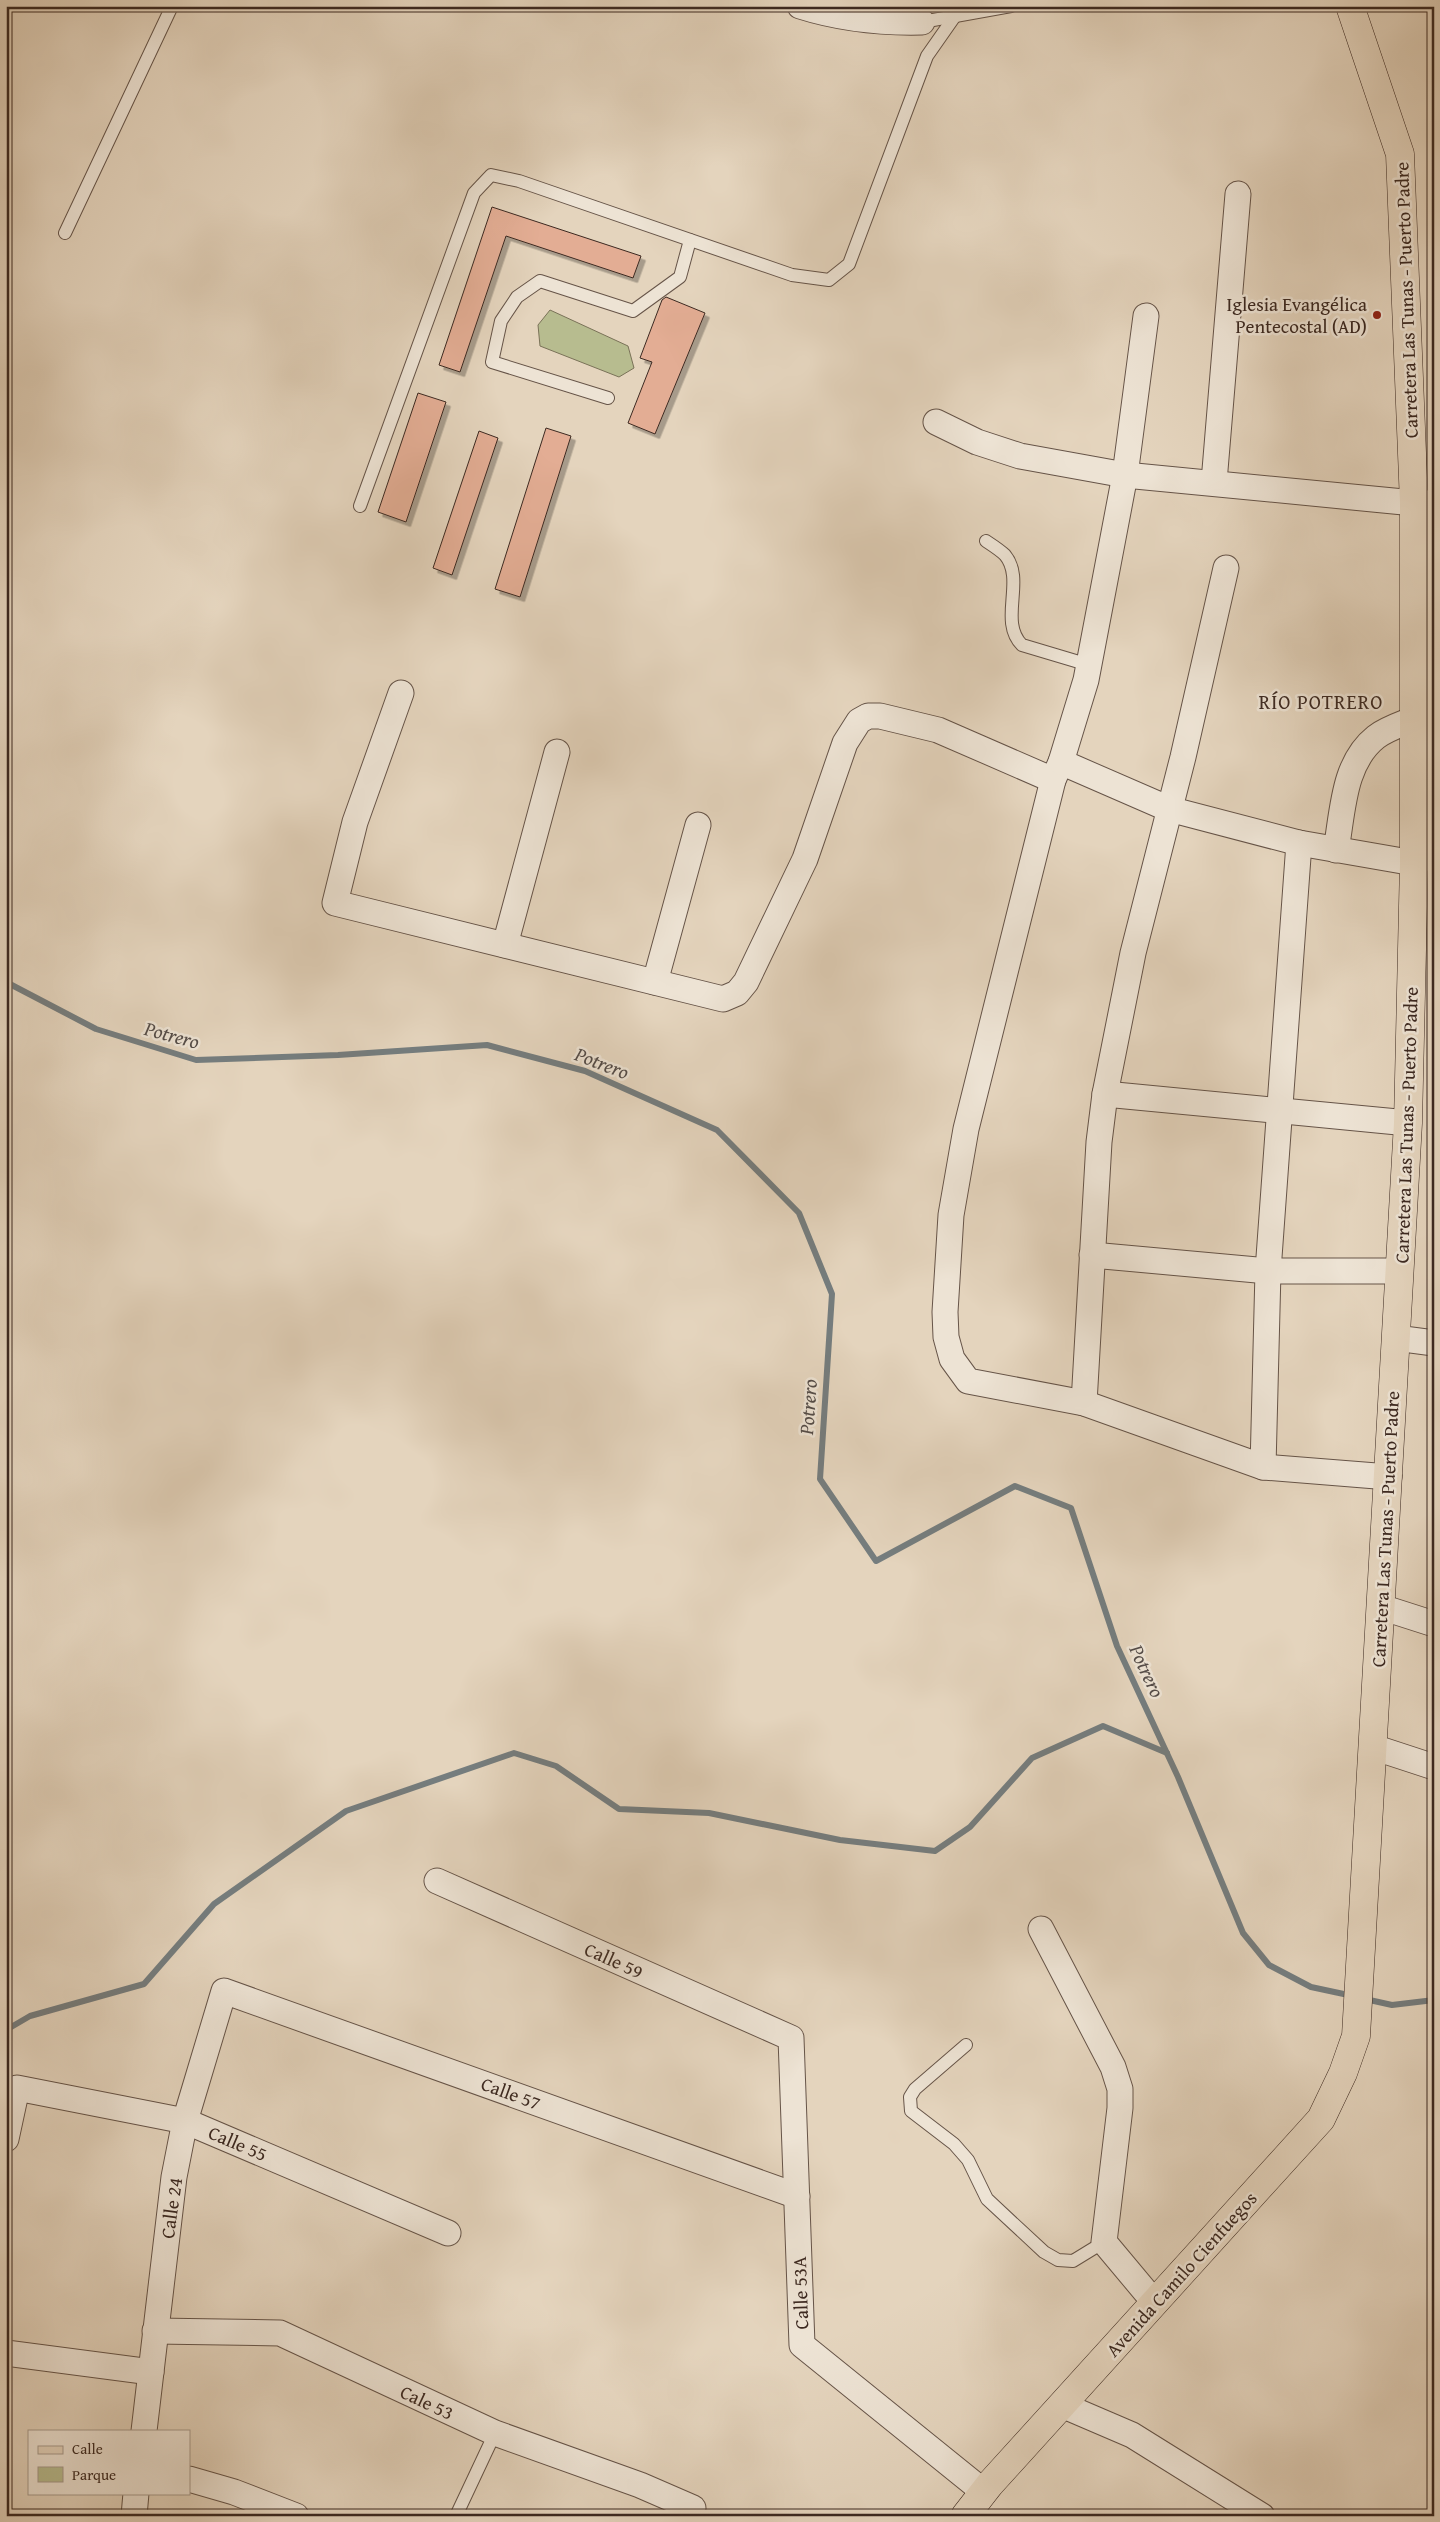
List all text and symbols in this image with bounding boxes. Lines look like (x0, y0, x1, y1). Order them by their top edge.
street label: Carretera Las Tunas - Puerto Padre (1387, 161, 1425, 439)
place label: Iglesia Evangélica Pentecostal (AD) (1227, 290, 1367, 340)
marker: Iglesia Evangélica Pentecostal (AD) (1371, 309, 1383, 321)
district label: RÍO POTRERO (1259, 687, 1383, 716)
street label: Carretera Las Tunas - Puerto Padre (1387, 986, 1425, 1264)
water label: Potrero (141, 1013, 203, 1056)
water label: Potrero (570, 1039, 634, 1086)
water label: Potrero (791, 1378, 824, 1437)
street label: Carretera Las Tunas - Puerto Padre (1364, 1390, 1406, 1668)
water label: Potrero (1122, 1639, 1173, 1702)
street label: Calle 59 (580, 1935, 648, 1985)
street label: Calle 57 (477, 2069, 545, 2117)
street label: Calle 55 (204, 2118, 272, 2168)
street label: Calle 24 (153, 2176, 189, 2240)
street label: Avenida Camilo Cienfuegos (1099, 2185, 1263, 2363)
street label: Calle 53A (785, 2256, 815, 2330)
street label: Cale 53 (396, 2377, 458, 2427)
legend (28, 2430, 190, 2494)
text: Calle (72, 2438, 103, 2459)
text: Parque (72, 2464, 116, 2485)

